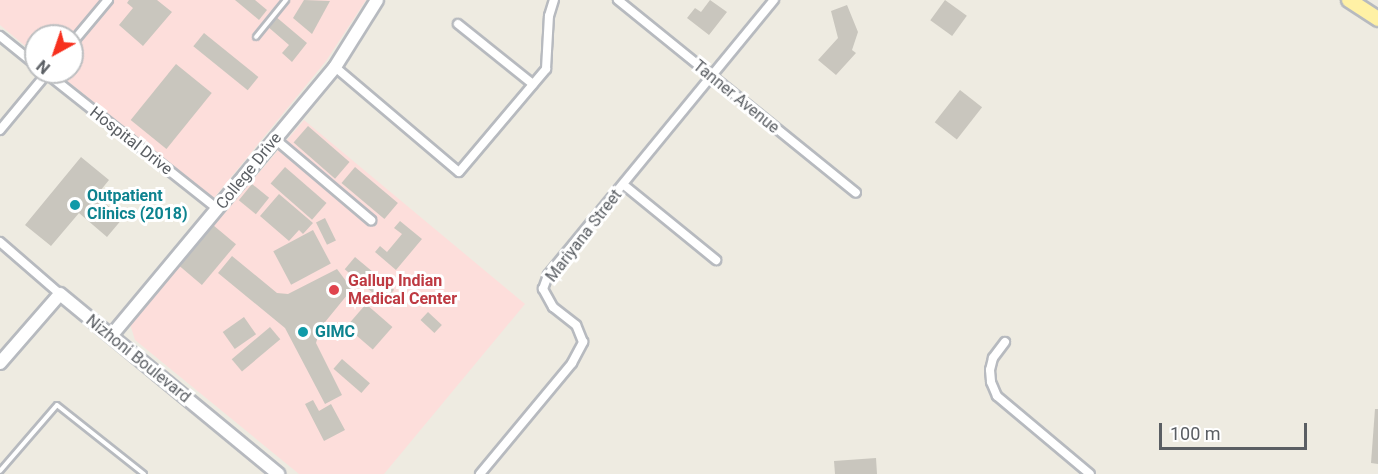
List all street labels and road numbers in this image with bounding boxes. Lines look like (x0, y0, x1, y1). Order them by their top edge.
street label: Tanner Avenue (689, 56, 783, 138)
street label: Hospital Drive (86, 103, 176, 179)
street label: College Drive (212, 129, 286, 213)
street label: Mariyana Street (542, 186, 626, 286)
street label: Nizhoni Boulevard (82, 311, 194, 407)

